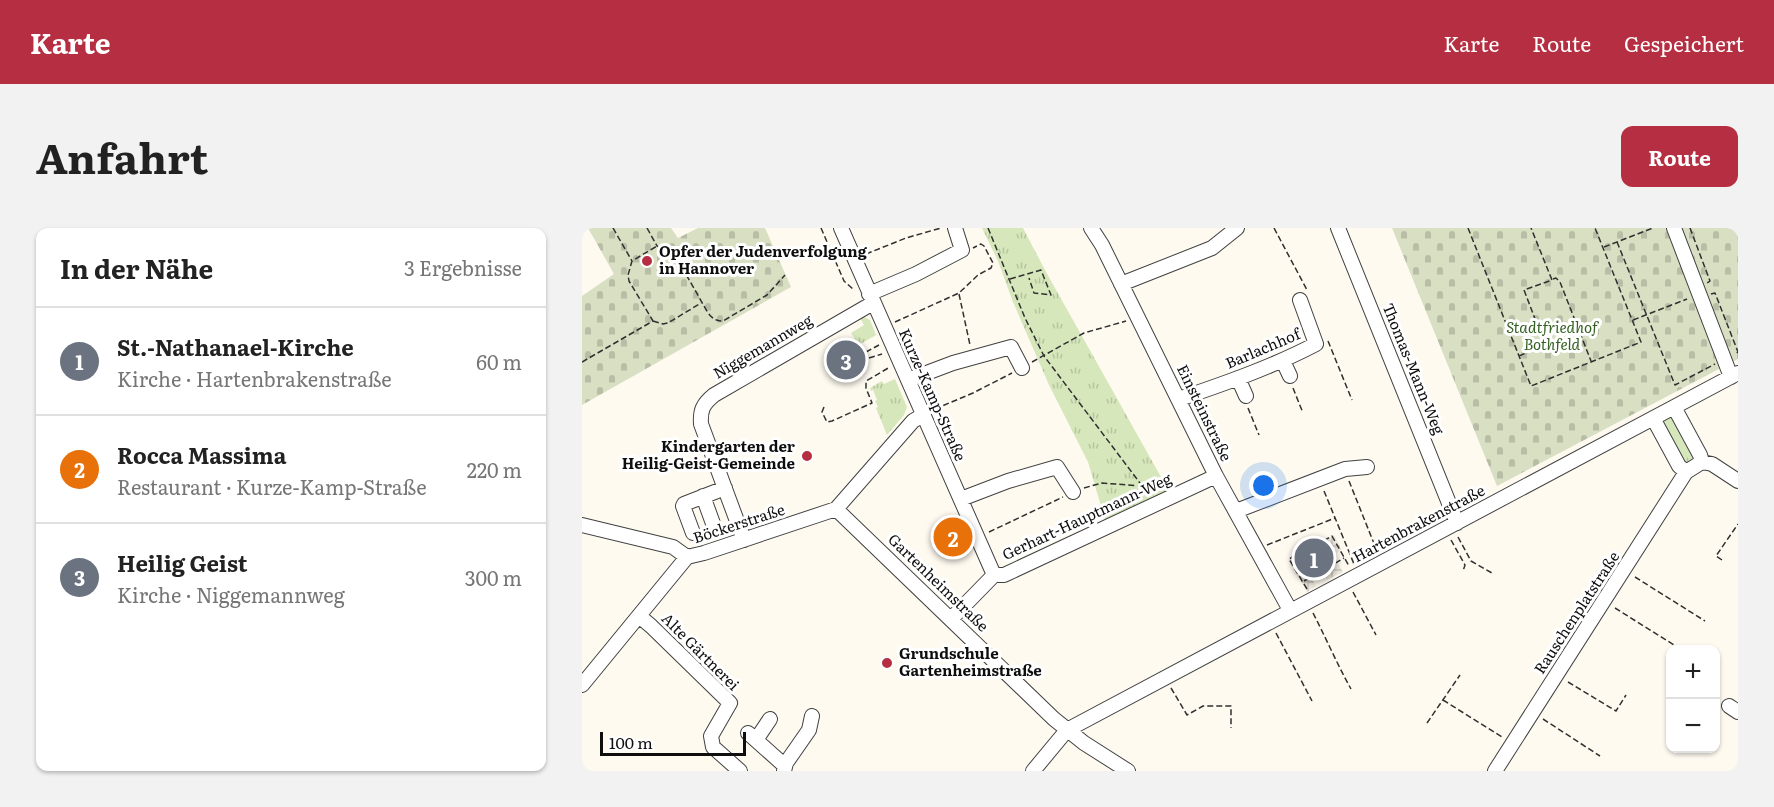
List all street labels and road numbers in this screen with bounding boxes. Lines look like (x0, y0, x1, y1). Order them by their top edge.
street label: Thomas-Mann-Weg (1378, 299, 1451, 438)
street label: Niggemannweg (708, 308, 817, 384)
street label: Barlachhof (1221, 321, 1305, 374)
street label: Kurze-Kamp-Straße (894, 324, 973, 465)
street label: Einsteinstraße (1172, 360, 1239, 465)
street label: Gerhart-Hauptmann-Weg (998, 466, 1175, 565)
street label: Hartenbrakenstraße (1348, 478, 1489, 567)
street label: Böckerstraße (690, 497, 788, 548)
street label: Gartenheimstraße (883, 528, 995, 636)
street label: Rauschenplatstraße (1527, 546, 1624, 678)
street label: Alte Gärtnerei (657, 607, 745, 695)

